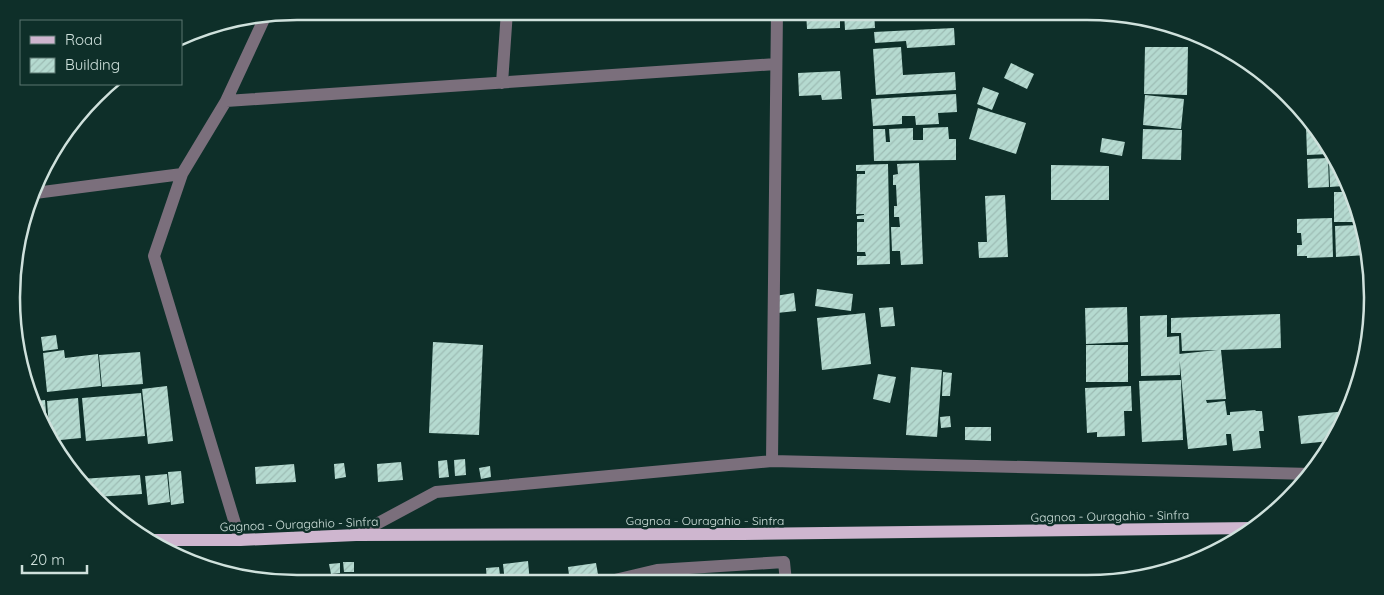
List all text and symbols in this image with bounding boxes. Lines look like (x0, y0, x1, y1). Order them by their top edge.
legend (20, 20, 182, 85)
text: Road (65, 30, 102, 49)
text: Building (65, 55, 120, 74)
street label: Gagnoa - Ouragahio - Sinfra (1031, 507, 1189, 525)
street label: Gagnoa - Ouragahio - Sinfra (626, 513, 784, 528)
street label: Gagnoa - Ouragahio - Sinfra (219, 514, 379, 534)
scale bar (22, 542, 88, 574)
text: 20 m (30, 550, 65, 569)

